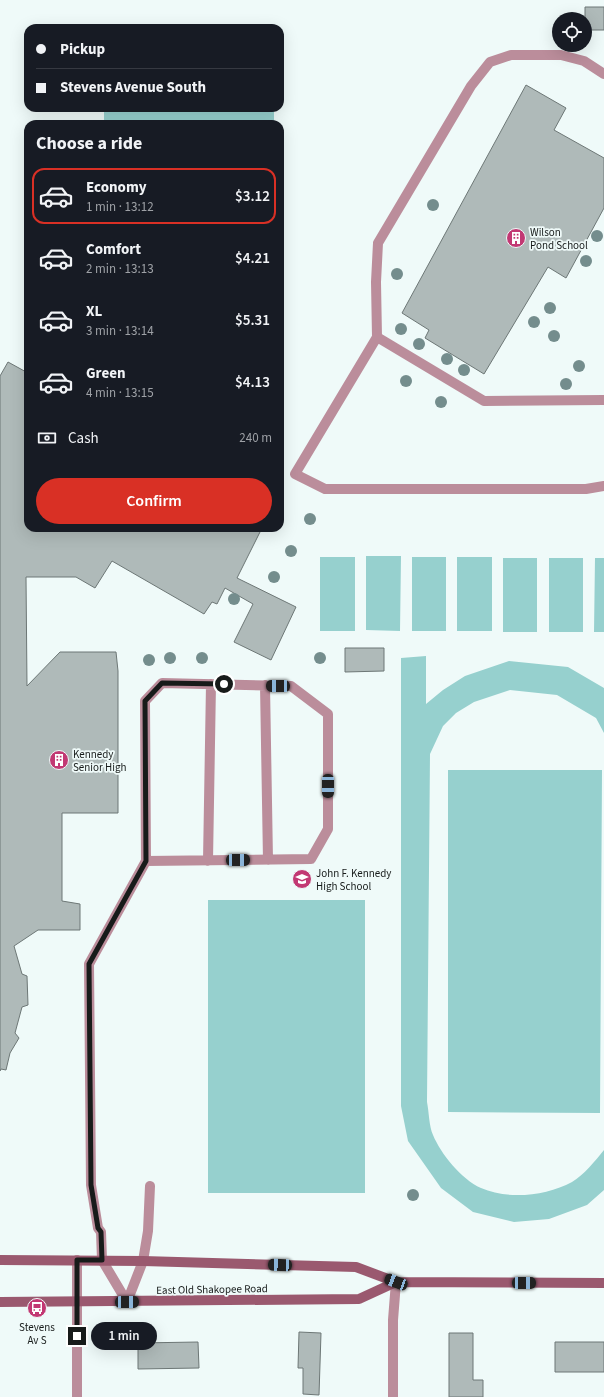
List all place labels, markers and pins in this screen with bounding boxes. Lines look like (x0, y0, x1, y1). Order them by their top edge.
place label: Wilson Pond School (530, 225, 588, 253)
building icon: Wilson Pond School (505, 227, 527, 249)
place label: Kennedy Senior High (73, 747, 126, 775)
building icon: Kennedy Senior High (48, 749, 70, 771)
place label: John F. Kennedy High School (316, 866, 392, 894)
school or university icon: John F. Kennedy High School (291, 868, 313, 890)
bus stop icon: Stevens Av S (26, 1297, 48, 1319)
place label: Stevens Av S (19, 1320, 55, 1348)

